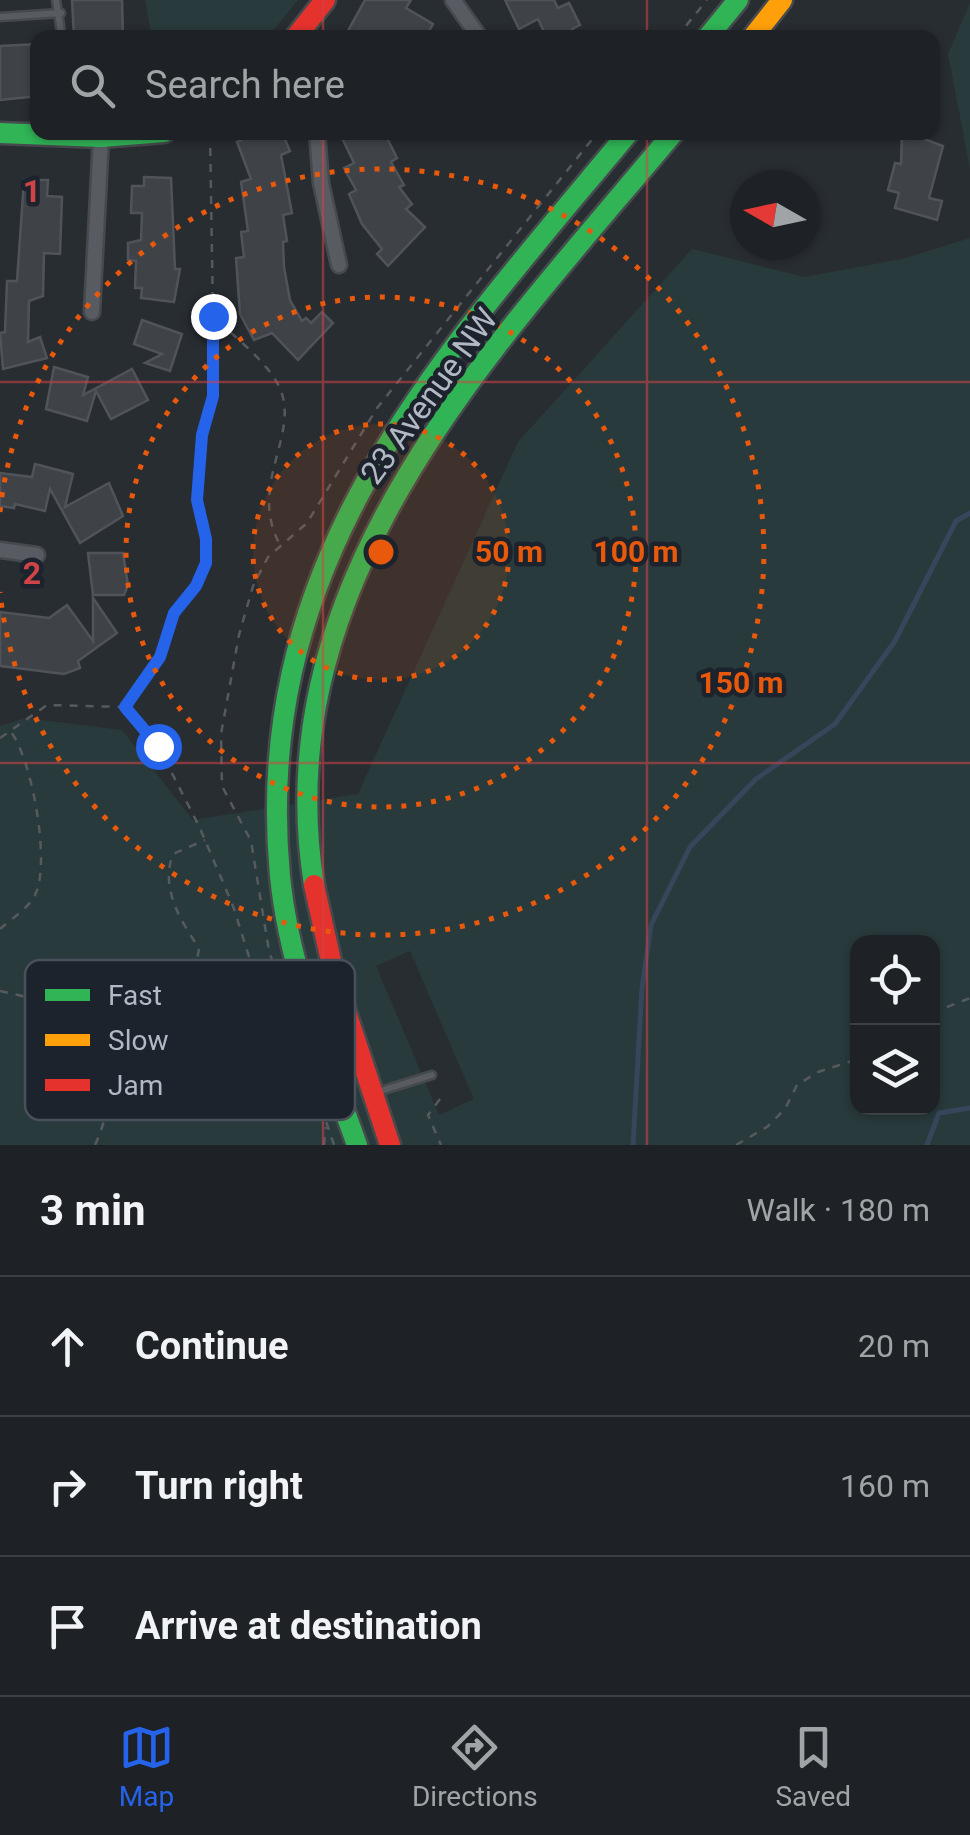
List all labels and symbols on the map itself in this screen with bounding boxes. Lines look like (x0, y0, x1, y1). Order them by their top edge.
north arrow (730, 170, 820, 260)
text: 1 (23, 172, 41, 210)
route end (191, 294, 237, 340)
street label: 23 Avenue NW (353, 301, 505, 491)
centre of rings (363, 534, 399, 570)
text: 50 m (475, 534, 543, 569)
text: 100 m (593, 534, 679, 569)
text: 2 (23, 554, 41, 592)
text: 150 m (698, 665, 784, 700)
route start (136, 724, 182, 770)
legend (25, 960, 355, 1120)
text: Fast (108, 979, 162, 1012)
text: Slow (108, 1024, 168, 1057)
text: Jam (108, 1069, 163, 1102)

